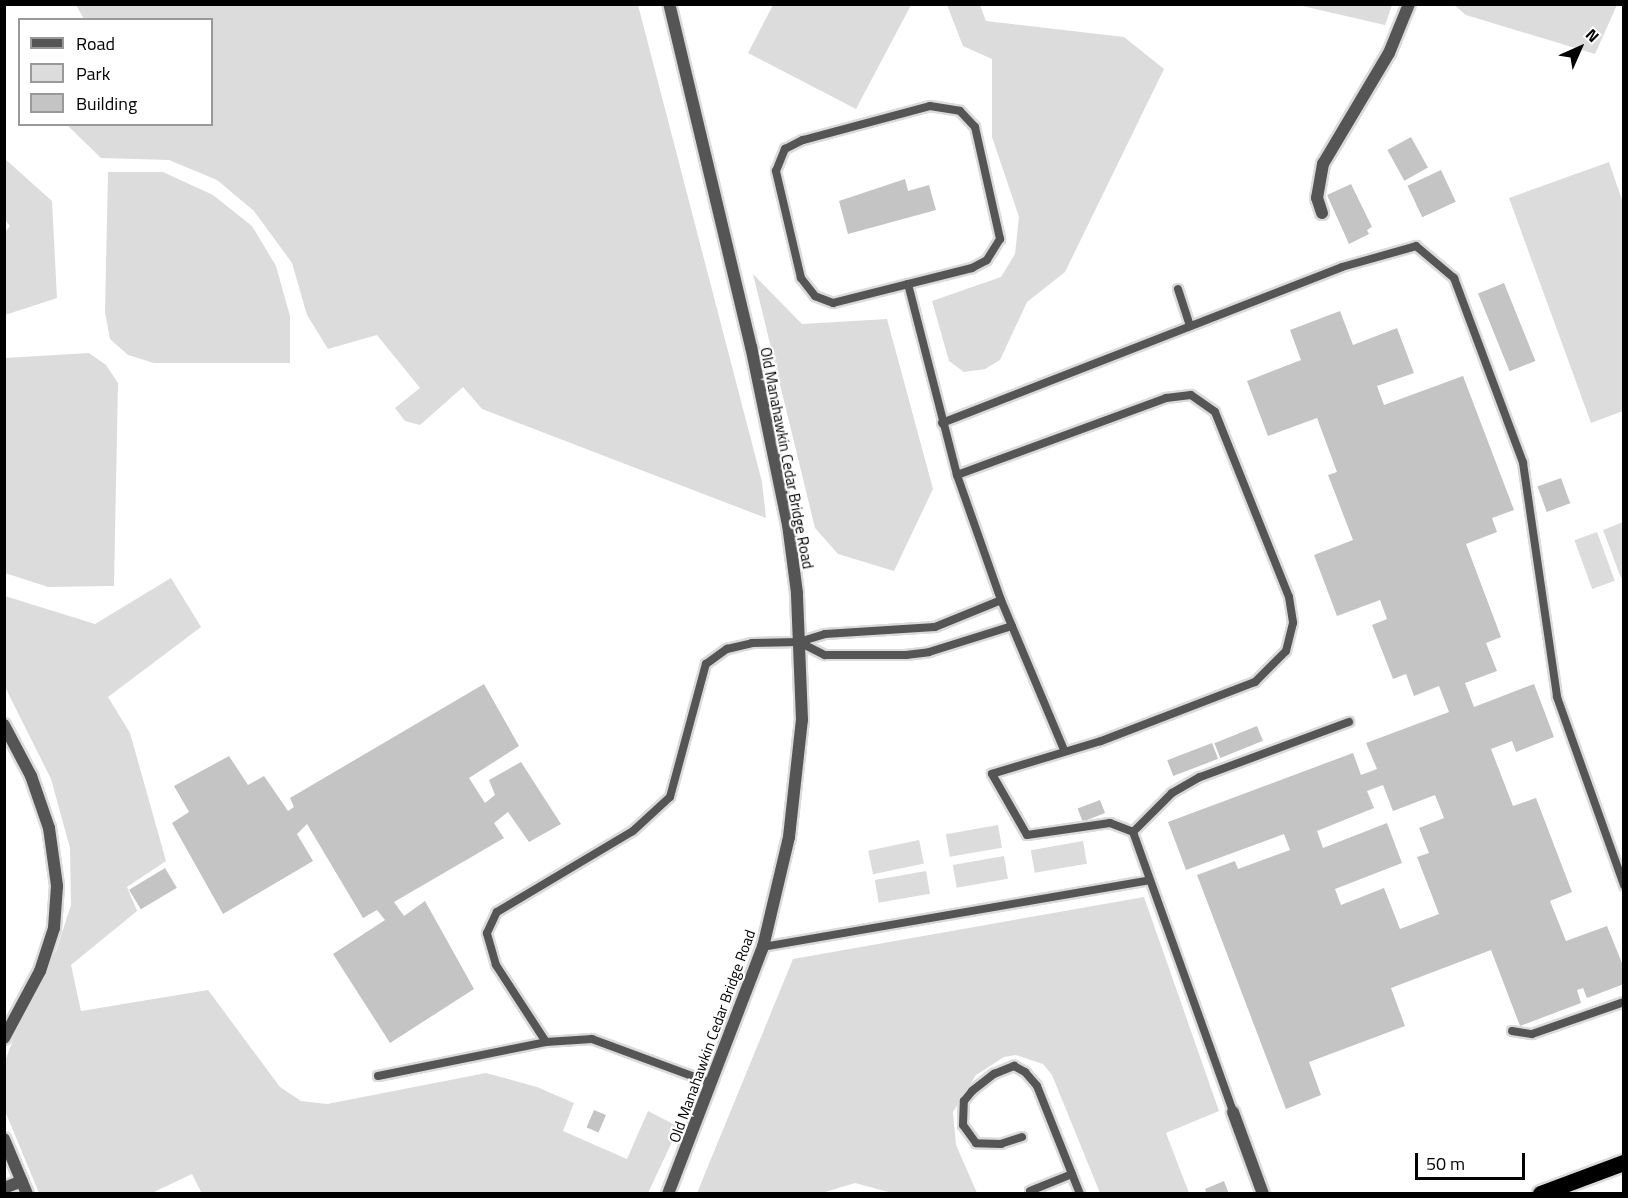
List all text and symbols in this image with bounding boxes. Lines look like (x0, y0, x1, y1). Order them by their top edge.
legend (18, 18, 213, 126)
north arrow (1550, 18, 1610, 78)
text: N (1580, 23, 1605, 48)
text: Road (76, 30, 115, 57)
text: Park (76, 60, 110, 87)
text: Building (76, 90, 137, 117)
street label: Old Manahawkin Cedar Bridge Road (757, 346, 817, 570)
street label: Old Manahawkin Cedar Bridge Road (665, 927, 759, 1145)
scale bar (1418, 1141, 1528, 1179)
text: 50 m (1426, 1150, 1465, 1177)

